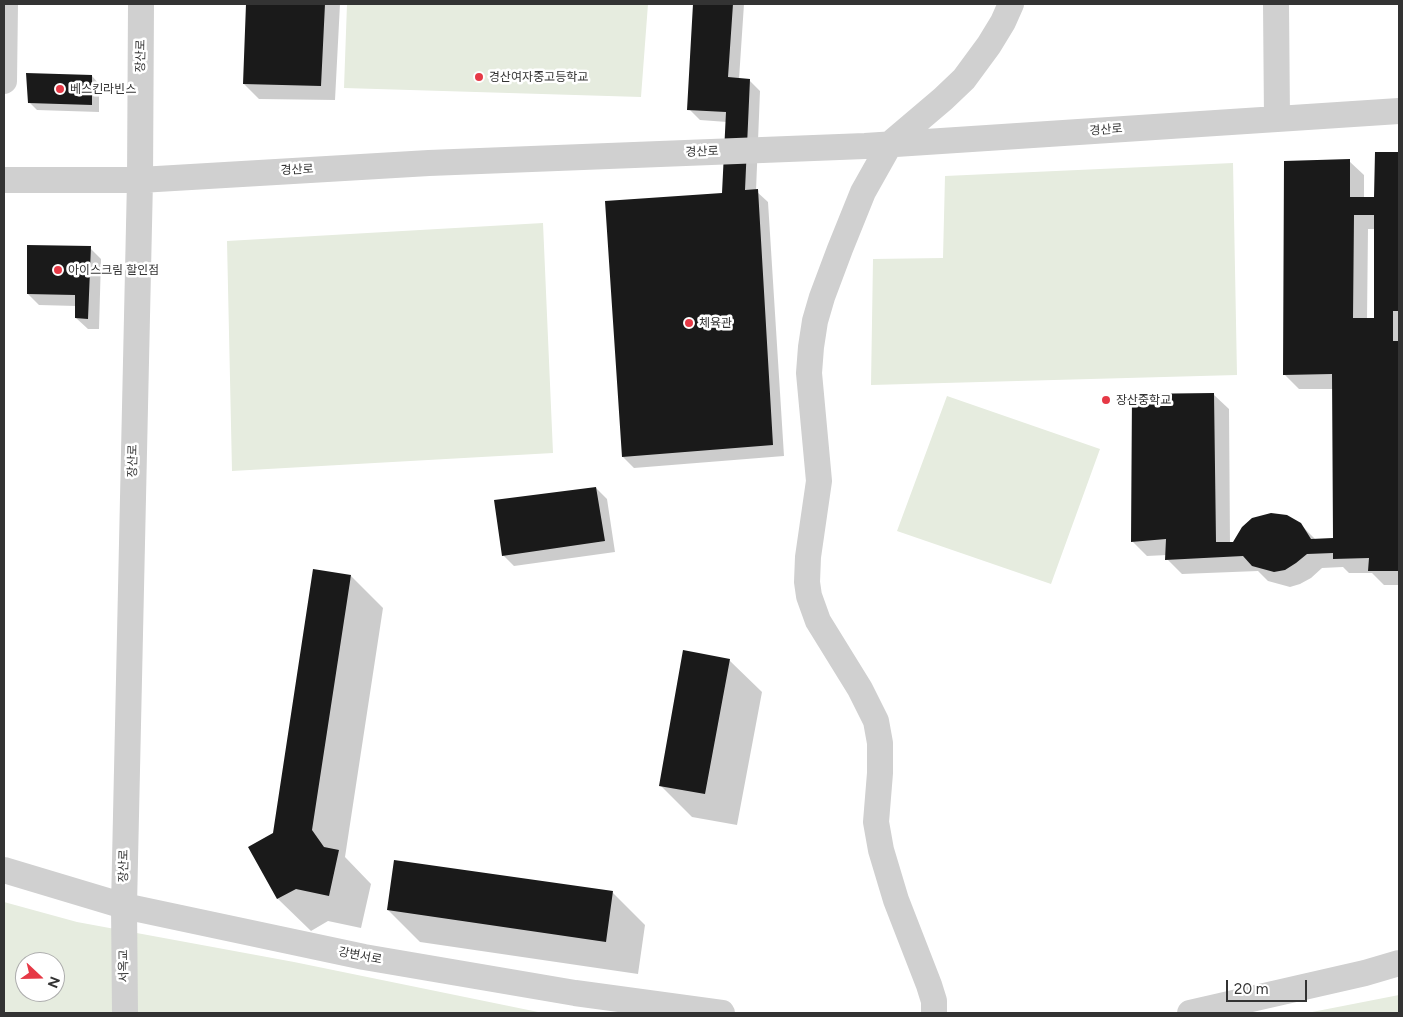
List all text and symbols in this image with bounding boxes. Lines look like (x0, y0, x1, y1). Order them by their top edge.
street label: 장산로 (134, 39, 148, 73)
place label: 경산여자중고등학교 (489, 70, 588, 84)
marker: 경산여자중고등학교 (473, 71, 485, 83)
place label: 베스킨라빈스 (70, 82, 136, 96)
marker: 베스킨라빈스 (54, 83, 66, 95)
street label: 경산로 (1089, 122, 1123, 138)
street label: 경산로 (685, 144, 719, 160)
street label: 경산로 (280, 162, 314, 178)
place label: 아이스크림 할인점 (68, 263, 159, 277)
marker: 아이스크림 할인점 (52, 264, 64, 276)
place label: 체육관 (699, 316, 732, 330)
marker: 체육관 (683, 317, 695, 329)
place label: 장산중학교 (1116, 393, 1171, 407)
marker: 장산중학교 (1100, 394, 1112, 406)
street label: 장산로 (126, 444, 140, 478)
street label: 장산로 (117, 849, 131, 883)
street label: 강변서로 (337, 945, 383, 967)
street label: 서옥교 (117, 949, 131, 983)
north arrow (15, 952, 65, 1002)
scale bar (1228, 970, 1309, 1002)
text: N (44, 974, 63, 990)
text: 20 m (1234, 980, 1268, 998)

